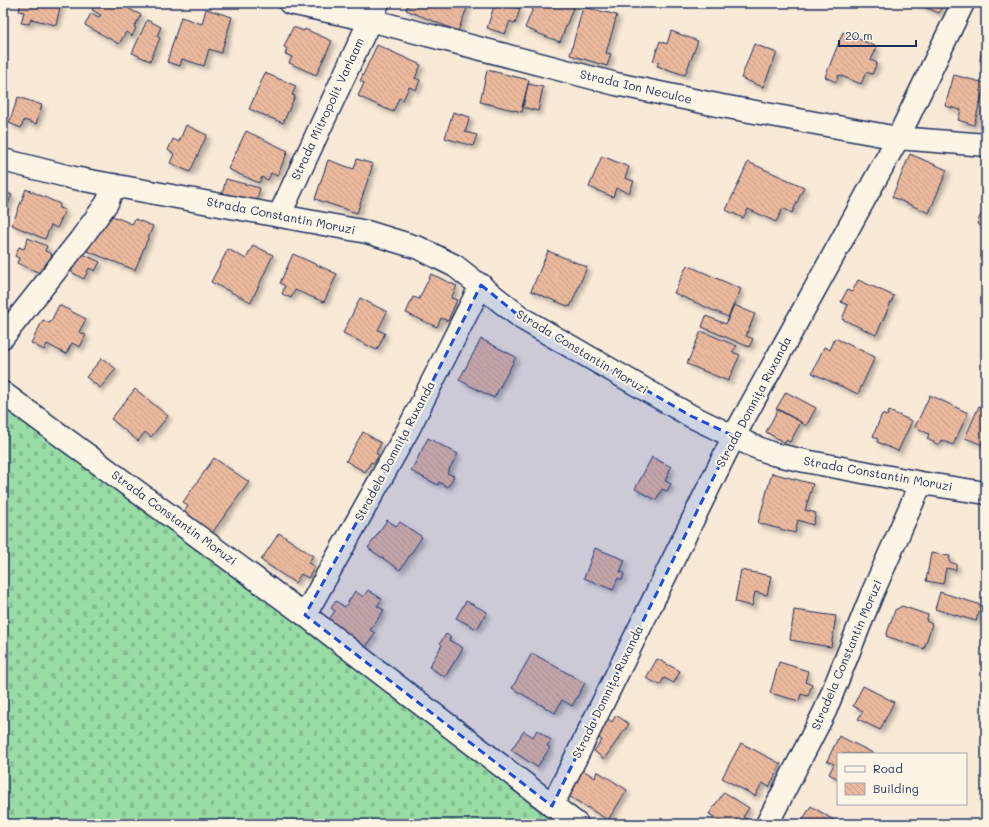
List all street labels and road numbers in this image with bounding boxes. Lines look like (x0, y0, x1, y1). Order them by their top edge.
street label: Strada Mitropolit Varlaam (287, 35, 367, 182)
street label: Strada Ion Neculce (579, 65, 694, 107)
street label: Strada Constantin Moruzi (206, 193, 357, 237)
street label: Strada Constantin Moruzi (514, 305, 651, 397)
street label: Strada Domnița Ruxanda (712, 333, 794, 470)
street label: Stradela Domnița Ruxanda (350, 378, 438, 523)
street label: Strada Constantin Moruzi (802, 452, 954, 494)
street label: Strada Constantin Moruzi (109, 466, 240, 568)
street label: Stradela Constantin Moruzi (807, 577, 885, 732)
street label: Strada Domnița Ruxanda (568, 622, 646, 761)

